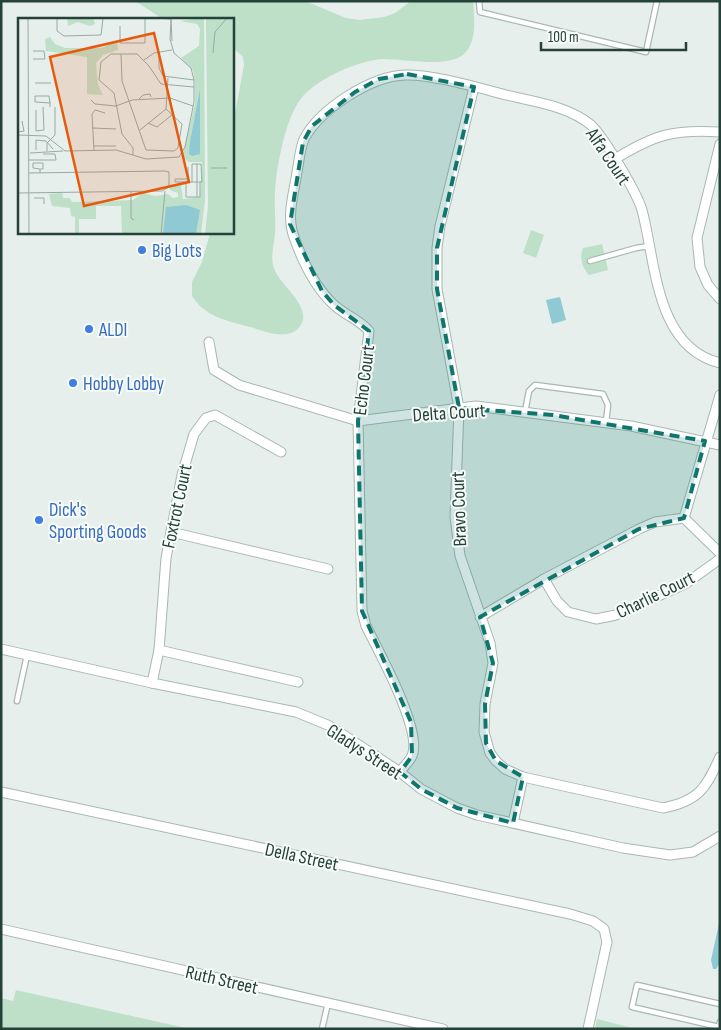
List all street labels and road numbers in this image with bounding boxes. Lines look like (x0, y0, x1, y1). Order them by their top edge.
street label: Alfa Court (580, 123, 635, 190)
street label: Echo Court (349, 343, 380, 417)
street label: Delta Court (412, 399, 486, 428)
street label: Foxtrot Court (157, 462, 198, 551)
street label: Bravo Court (447, 471, 472, 547)
street label: Charlie Court (613, 566, 699, 624)
street label: Gladys Street (322, 719, 406, 785)
street label: Della Street (263, 838, 341, 877)
street label: Ruth Street (183, 961, 260, 1000)

